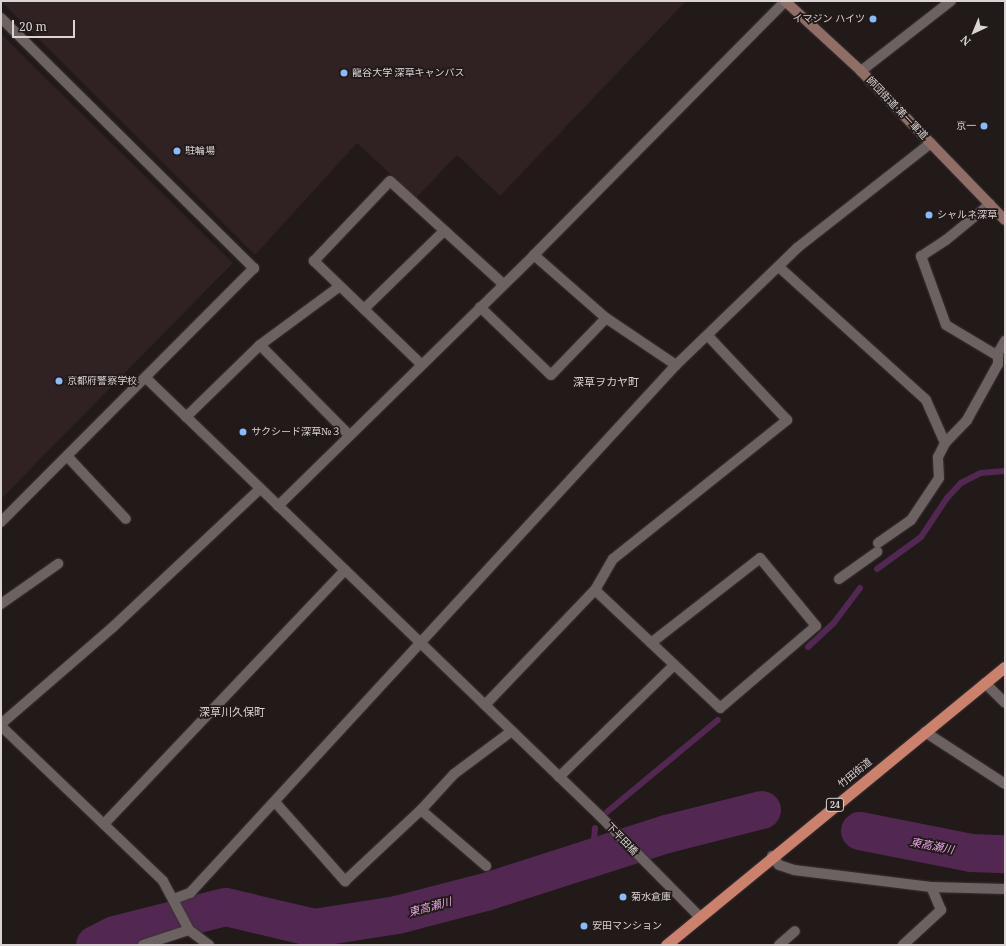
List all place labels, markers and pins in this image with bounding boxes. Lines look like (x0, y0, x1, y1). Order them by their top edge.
place label: イマジン ハイツ (792, 13, 865, 25)
marker: イマジン ハイツ (868, 14, 878, 24)
place label: 龍谷大学 深草キャンパス (352, 67, 465, 79)
marker: 龍谷大学 深草キャンパス (339, 68, 349, 78)
place label: 京一 (956, 120, 976, 132)
marker: 京一 (979, 121, 989, 131)
place label: 駐輪場 (185, 145, 215, 157)
marker: 駐輪場 (172, 146, 182, 156)
place label: シャルネ深草 (937, 209, 997, 221)
marker: シャルネ深草 (924, 210, 934, 220)
place label: 京都府警察学校 (67, 375, 137, 387)
marker: 京都府警察学校 (54, 376, 64, 386)
place label: サクシード深草№３ (251, 426, 341, 438)
marker: サクシード深草№３ (238, 427, 248, 437)
place label: 菊水倉庫 (631, 891, 671, 903)
marker: 菊水倉庫 (618, 892, 628, 902)
place label: 安田マンション (592, 920, 662, 932)
marker: 安田マンション (579, 921, 589, 931)

